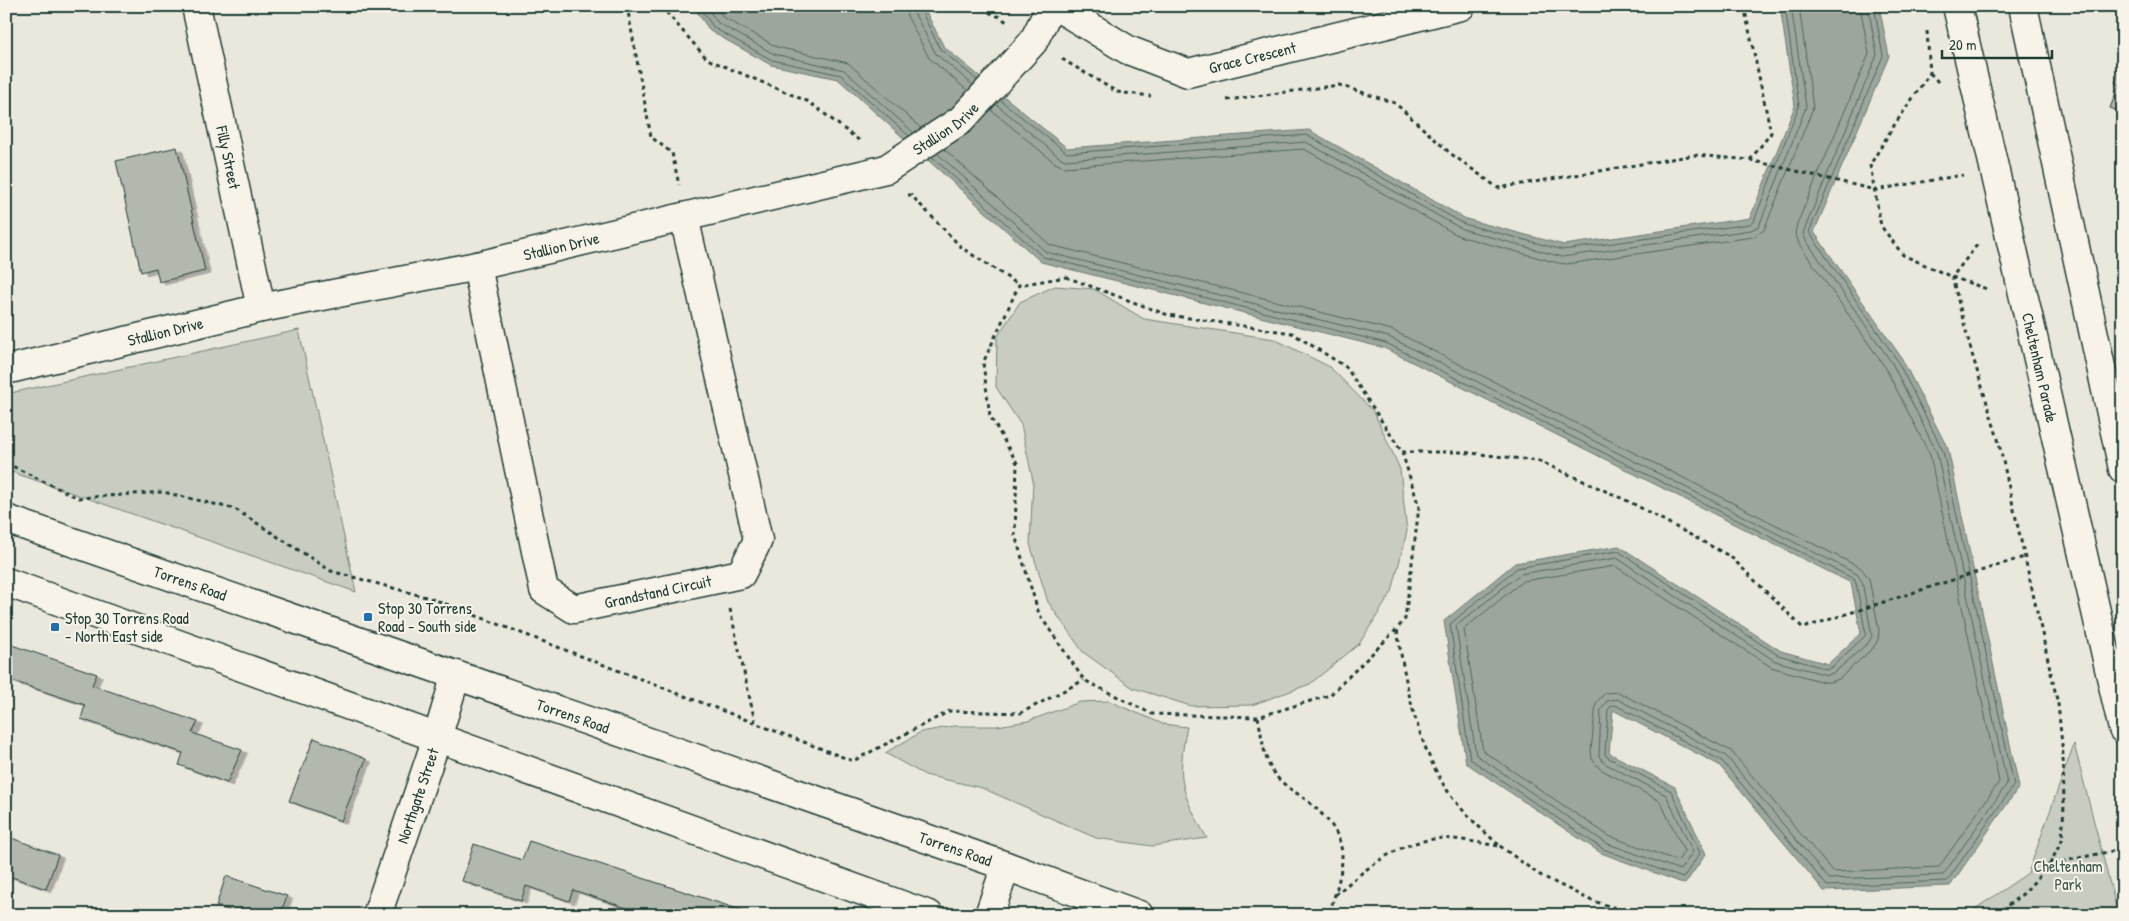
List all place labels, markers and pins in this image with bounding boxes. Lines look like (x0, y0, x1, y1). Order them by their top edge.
place label: Stop 30 Torrens Road - South side (378, 597, 477, 637)
place label: Stop 30 Torrens Road - North East side (65, 607, 189, 647)
marker: Stop 30 Torrens Road - South side (362, 611, 374, 623)
marker: Stop 30 Torrens Road - North East side (49, 621, 61, 633)

